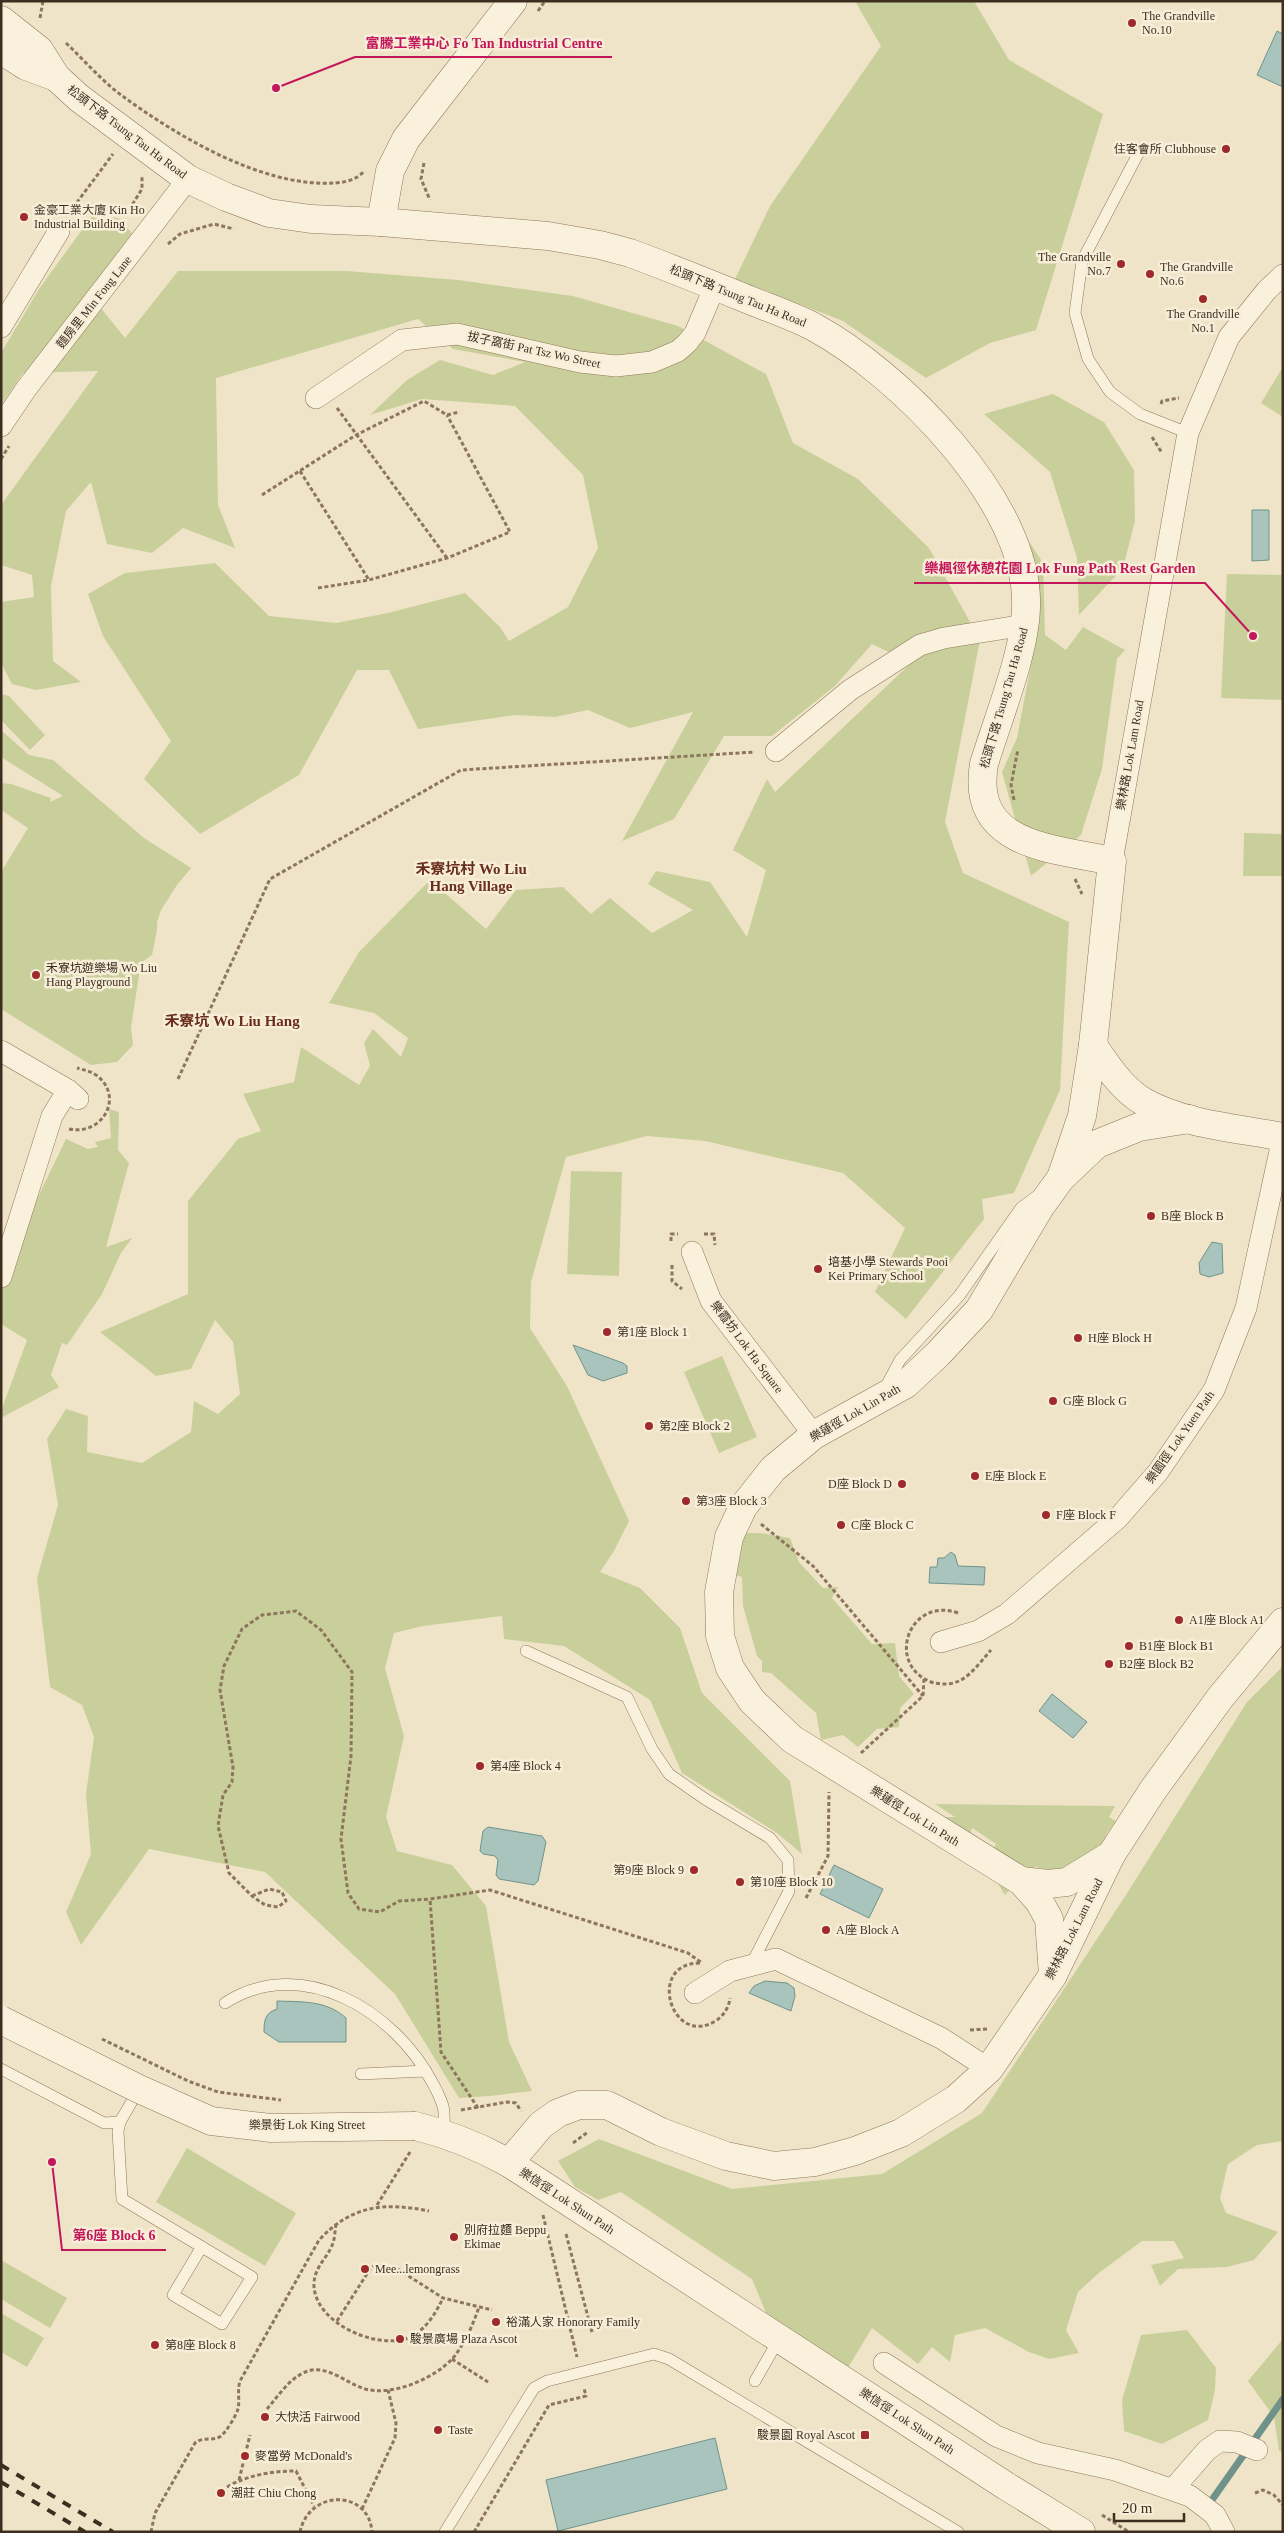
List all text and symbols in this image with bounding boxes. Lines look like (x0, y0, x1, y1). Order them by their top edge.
place label: The Grandville No.10 (1142, 9, 1215, 37)
marker: The Grandville No.10 (1126, 17, 1138, 29)
callout: 富騰工業中心 Fo Tan Industrial Centre (355, 28, 612, 57)
text: 富騰工業中心 Fo Tan Industrial Centre (366, 35, 603, 51)
street label: 松頭下路 Tsung Tau Ha Road (64, 82, 190, 182)
place label: 住客會所 Clubhouse (1114, 142, 1216, 156)
marker: 住客會所 Clubhouse (1220, 143, 1232, 155)
place label: 金豪工業大廈 Kin Ho Industrial Building (34, 203, 145, 231)
marker: 金豪工業大廈 Kin Ho Industrial Building (18, 211, 30, 223)
place label: The Grandville No.7 (1038, 250, 1111, 278)
street label: 麵房里 Min Fong Lane (53, 253, 135, 351)
marker: The Grandville No.7 (1115, 258, 1127, 270)
place label: The Grandville No.6 (1160, 260, 1233, 288)
street label: 松頭下路 Tsung Tau Ha Road (668, 262, 808, 330)
marker: The Grandville No.6 (1144, 268, 1156, 280)
marker: The Grandville No.1 (1197, 293, 1209, 305)
place label: The Grandville No.1 (1167, 307, 1239, 335)
street label: 拔子窩街 Pat Tsz Wo Street (466, 329, 602, 371)
callout: 樂楓徑休憩花園 Lok Fung Path Rest Garden (914, 554, 1205, 583)
text: 樂楓徑休憩花園 Lok Fung Path Rest Garden (924, 560, 1196, 576)
street label: 松頭下路 Tsung Tau Ha Road (977, 626, 1031, 770)
street label: 樂林路 Lok Lam Road (1113, 699, 1147, 811)
district label: 禾寮坑村 Wo Liu Hang Village (415, 860, 527, 894)
place label: 禾寮坑遊樂場 Wo Liu Hang Playground (46, 961, 157, 989)
marker: 禾寮坑遊樂場 Wo Liu Hang Playground (30, 969, 42, 981)
district label: 禾寮坑 Wo Liu Hang (164, 1012, 300, 1029)
place label: B座 Block B (1161, 1209, 1224, 1223)
marker: B座 Block B (1145, 1210, 1157, 1222)
place label: 培基小學 Stewards Pooi Kei Primary School (828, 1255, 949, 1283)
marker: 培基小學 Stewards Pooi Kei Primary School (812, 1263, 824, 1275)
street label: 樂霞坊 Lok Ha Square (708, 1298, 786, 1396)
place label: 第1座 Block 1 (617, 1325, 688, 1339)
marker: 第1座 Block 1 (601, 1326, 613, 1338)
place label: H座 Block H (1088, 1331, 1152, 1345)
marker: H座 Block H (1072, 1332, 1084, 1344)
street label: 樂蓮徑 Lok Lin Path (807, 1381, 903, 1445)
street label: 樂園徑 Lok Yuen Path (1143, 1388, 1217, 1486)
place label: G座 Block G (1063, 1394, 1127, 1408)
marker: G座 Block G (1047, 1395, 1059, 1407)
place label: 第2座 Block 2 (659, 1419, 730, 1433)
marker: 第2座 Block 2 (643, 1420, 655, 1432)
place label: E座 Block E (985, 1469, 1046, 1483)
marker: E座 Block E (969, 1470, 981, 1482)
place label: D座 Block D (828, 1477, 892, 1491)
marker: D座 Block D (896, 1478, 908, 1490)
place label: 第3座 Block 3 (696, 1494, 767, 1508)
marker: 第3座 Block 3 (680, 1495, 692, 1507)
place label: F座 Block F (1056, 1508, 1116, 1522)
marker: F座 Block F (1040, 1509, 1052, 1521)
place label: C座 Block C (851, 1518, 914, 1532)
marker: C座 Block C (835, 1519, 847, 1531)
place label: A1座 Block A1 (1189, 1613, 1264, 1627)
marker: A1座 Block A1 (1173, 1614, 1185, 1626)
place label: B1座 Block B1 (1139, 1639, 1214, 1653)
marker: B1座 Block B1 (1123, 1640, 1135, 1652)
place label: B2座 Block B2 (1119, 1657, 1194, 1671)
marker: B2座 Block B2 (1103, 1658, 1115, 1670)
place label: 第4座 Block 4 (490, 1759, 561, 1773)
marker: 第4座 Block 4 (474, 1760, 486, 1772)
street label: 樂蓮徑 Lok Lin Path (868, 1783, 962, 1849)
place label: 第9座 Block 9 (613, 1863, 684, 1877)
marker: 第9座 Block 9 (688, 1864, 700, 1876)
place label: 第10座 Block 10 (750, 1875, 833, 1889)
marker: 第10座 Block 10 (734, 1876, 746, 1888)
street label: 樂林路 Lok Lam Road (1042, 1876, 1106, 1982)
place label: A座 Block A (836, 1923, 900, 1937)
marker: A座 Block A (820, 1924, 832, 1936)
street label: 樂景街 Lok King Street (249, 2118, 366, 2132)
street label: 樂信徑 Lok Shun Path (517, 2165, 617, 2237)
callout: 第6座 Block 6 (62, 2221, 166, 2250)
place label: 別府拉麵 Beppu Ekimae (464, 2223, 546, 2251)
text: 第6座 Block 6 (72, 2227, 156, 2243)
marker: 別府拉麵 Beppu Ekimae (448, 2231, 460, 2243)
place label: Mee...lemongrass (375, 2262, 460, 2276)
marker: Mee...lemongrass (359, 2263, 371, 2275)
place label: 裕滿人家 Honorary Family (506, 2315, 640, 2329)
marker: 裕滿人家 Honorary Family (490, 2316, 502, 2328)
place label: 駿景廣場 Plaza Ascot (410, 2332, 518, 2346)
marker: 駿景廣場 Plaza Ascot (394, 2333, 406, 2345)
place label: 第8座 Block 8 (165, 2338, 236, 2352)
marker: 第8座 Block 8 (149, 2339, 161, 2351)
street label: 樂信徑 Lok Shun Path (857, 2385, 957, 2457)
place label: 大快活 Fairwood (275, 2410, 360, 2424)
marker: 大快活 Fairwood (259, 2411, 271, 2423)
place label: Taste (448, 2423, 473, 2437)
marker: Taste (432, 2424, 444, 2436)
place label: 駿景園 Royal Ascot (757, 2428, 856, 2442)
marker: 駿景園 Royal Ascot (859, 2429, 871, 2441)
place label: 麥當勞 McDonald's (255, 2449, 352, 2463)
marker: 麥當勞 McDonald's (239, 2450, 251, 2462)
place label: 潮莊 Chiu Chong (231, 2486, 316, 2500)
marker: 潮莊 Chiu Chong (215, 2487, 227, 2499)
scale bar (1114, 2490, 1184, 2522)
text: 20 m (1122, 2500, 1153, 2516)

